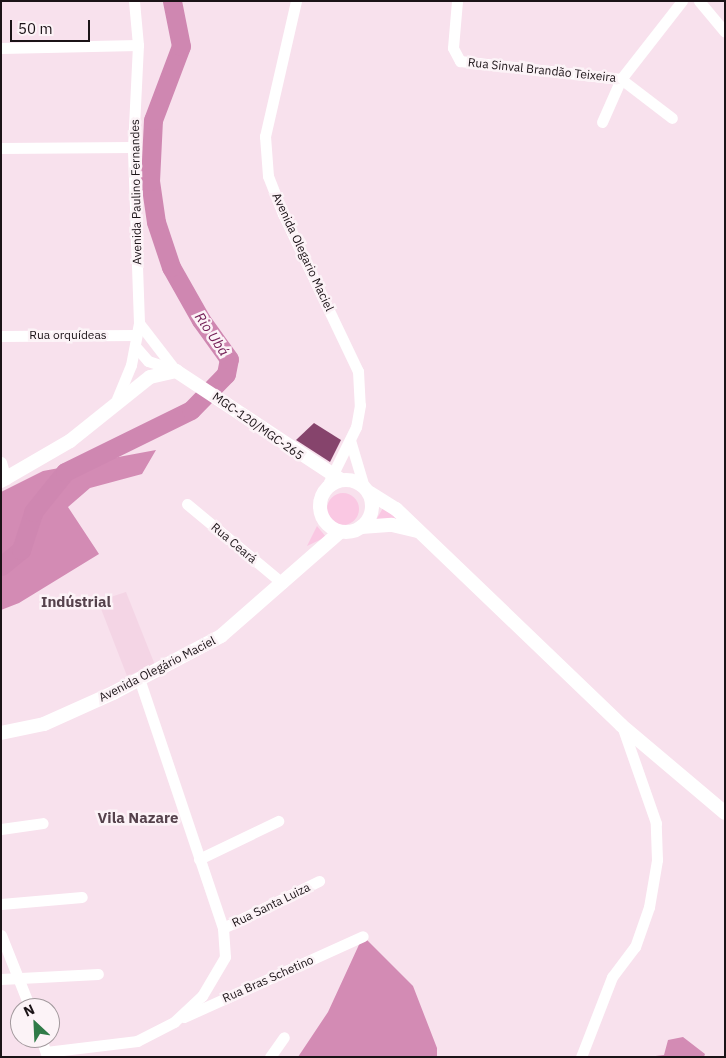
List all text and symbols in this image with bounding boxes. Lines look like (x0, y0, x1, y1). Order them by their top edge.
scale bar (12, 10, 92, 42)
text: 50 m (18, 19, 53, 38)
street label: Rua Sinval Brandão Teixeira (467, 55, 617, 85)
street label: Avenida Paulino Fernandes (128, 119, 144, 265)
street label: Avenida Olegario Maciel (269, 191, 337, 313)
water label: Rio Ubá (191, 309, 233, 359)
street label: Rua orquídeas (29, 328, 107, 342)
street label: MGC-120/MGC-265 (210, 389, 306, 463)
street label: Rua Ceará (208, 520, 260, 566)
district label: Indústrial (41, 593, 111, 611)
street label: Avenida Olegário Maciel (96, 633, 218, 705)
district label: Vila Nazare (98, 809, 178, 827)
street label: Rua Santa Luiza (230, 880, 312, 930)
street label: Rua Bras Schetino (220, 952, 316, 1006)
north arrow (10, 998, 60, 1048)
text: N (21, 1000, 37, 1021)

